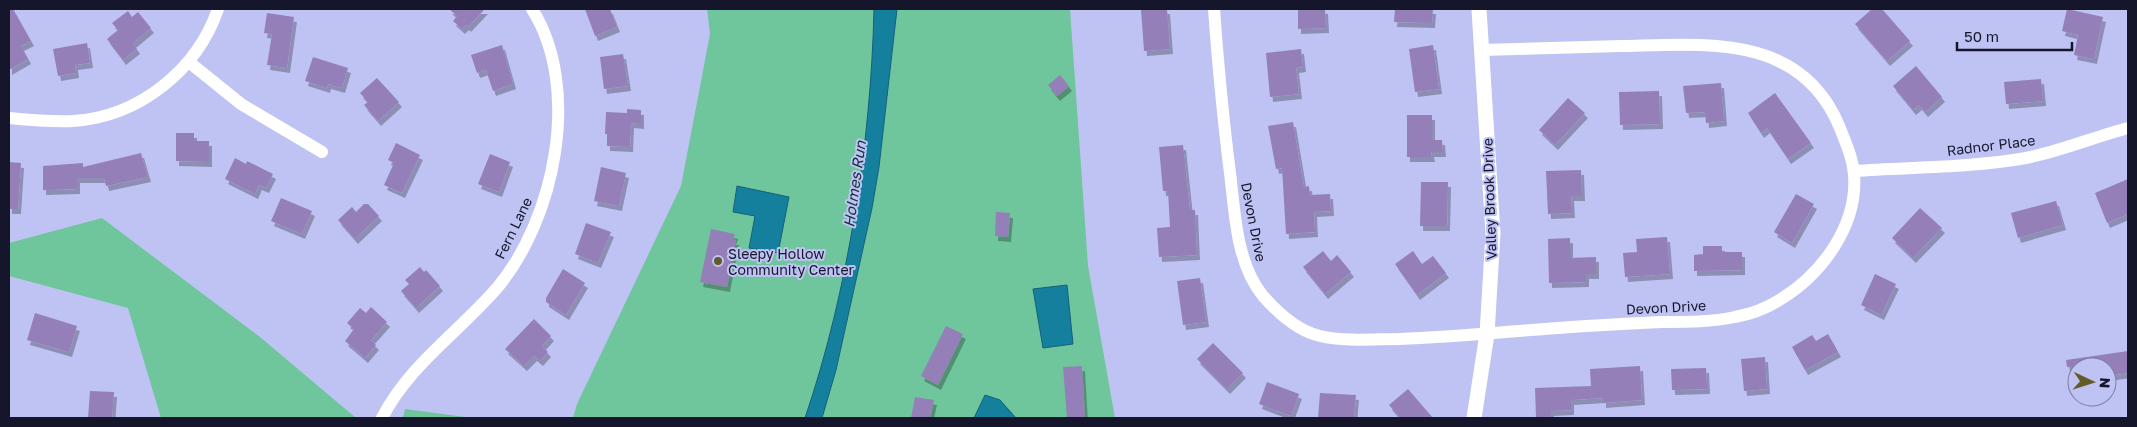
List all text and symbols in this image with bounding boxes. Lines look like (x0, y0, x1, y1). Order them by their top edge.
scale bar (1957, 20, 2072, 52)
text: 50 m (1964, 27, 1999, 45)
street label: Radnor Place (1946, 131, 2036, 159)
street label: Valley Brook Drive (1478, 138, 1500, 260)
water label: Holmes Run (839, 139, 869, 228)
street label: Devon Drive (1238, 181, 1270, 263)
street label: Fern Lane (491, 194, 535, 262)
place label: Sleepy Hollow Community Center (728, 245, 855, 278)
marker: Sleepy Hollow Community Center (712, 255, 724, 267)
street label: Devon Drive (1625, 296, 1707, 318)
north arrow (2067, 357, 2117, 407)
text: N (2097, 377, 2114, 389)

